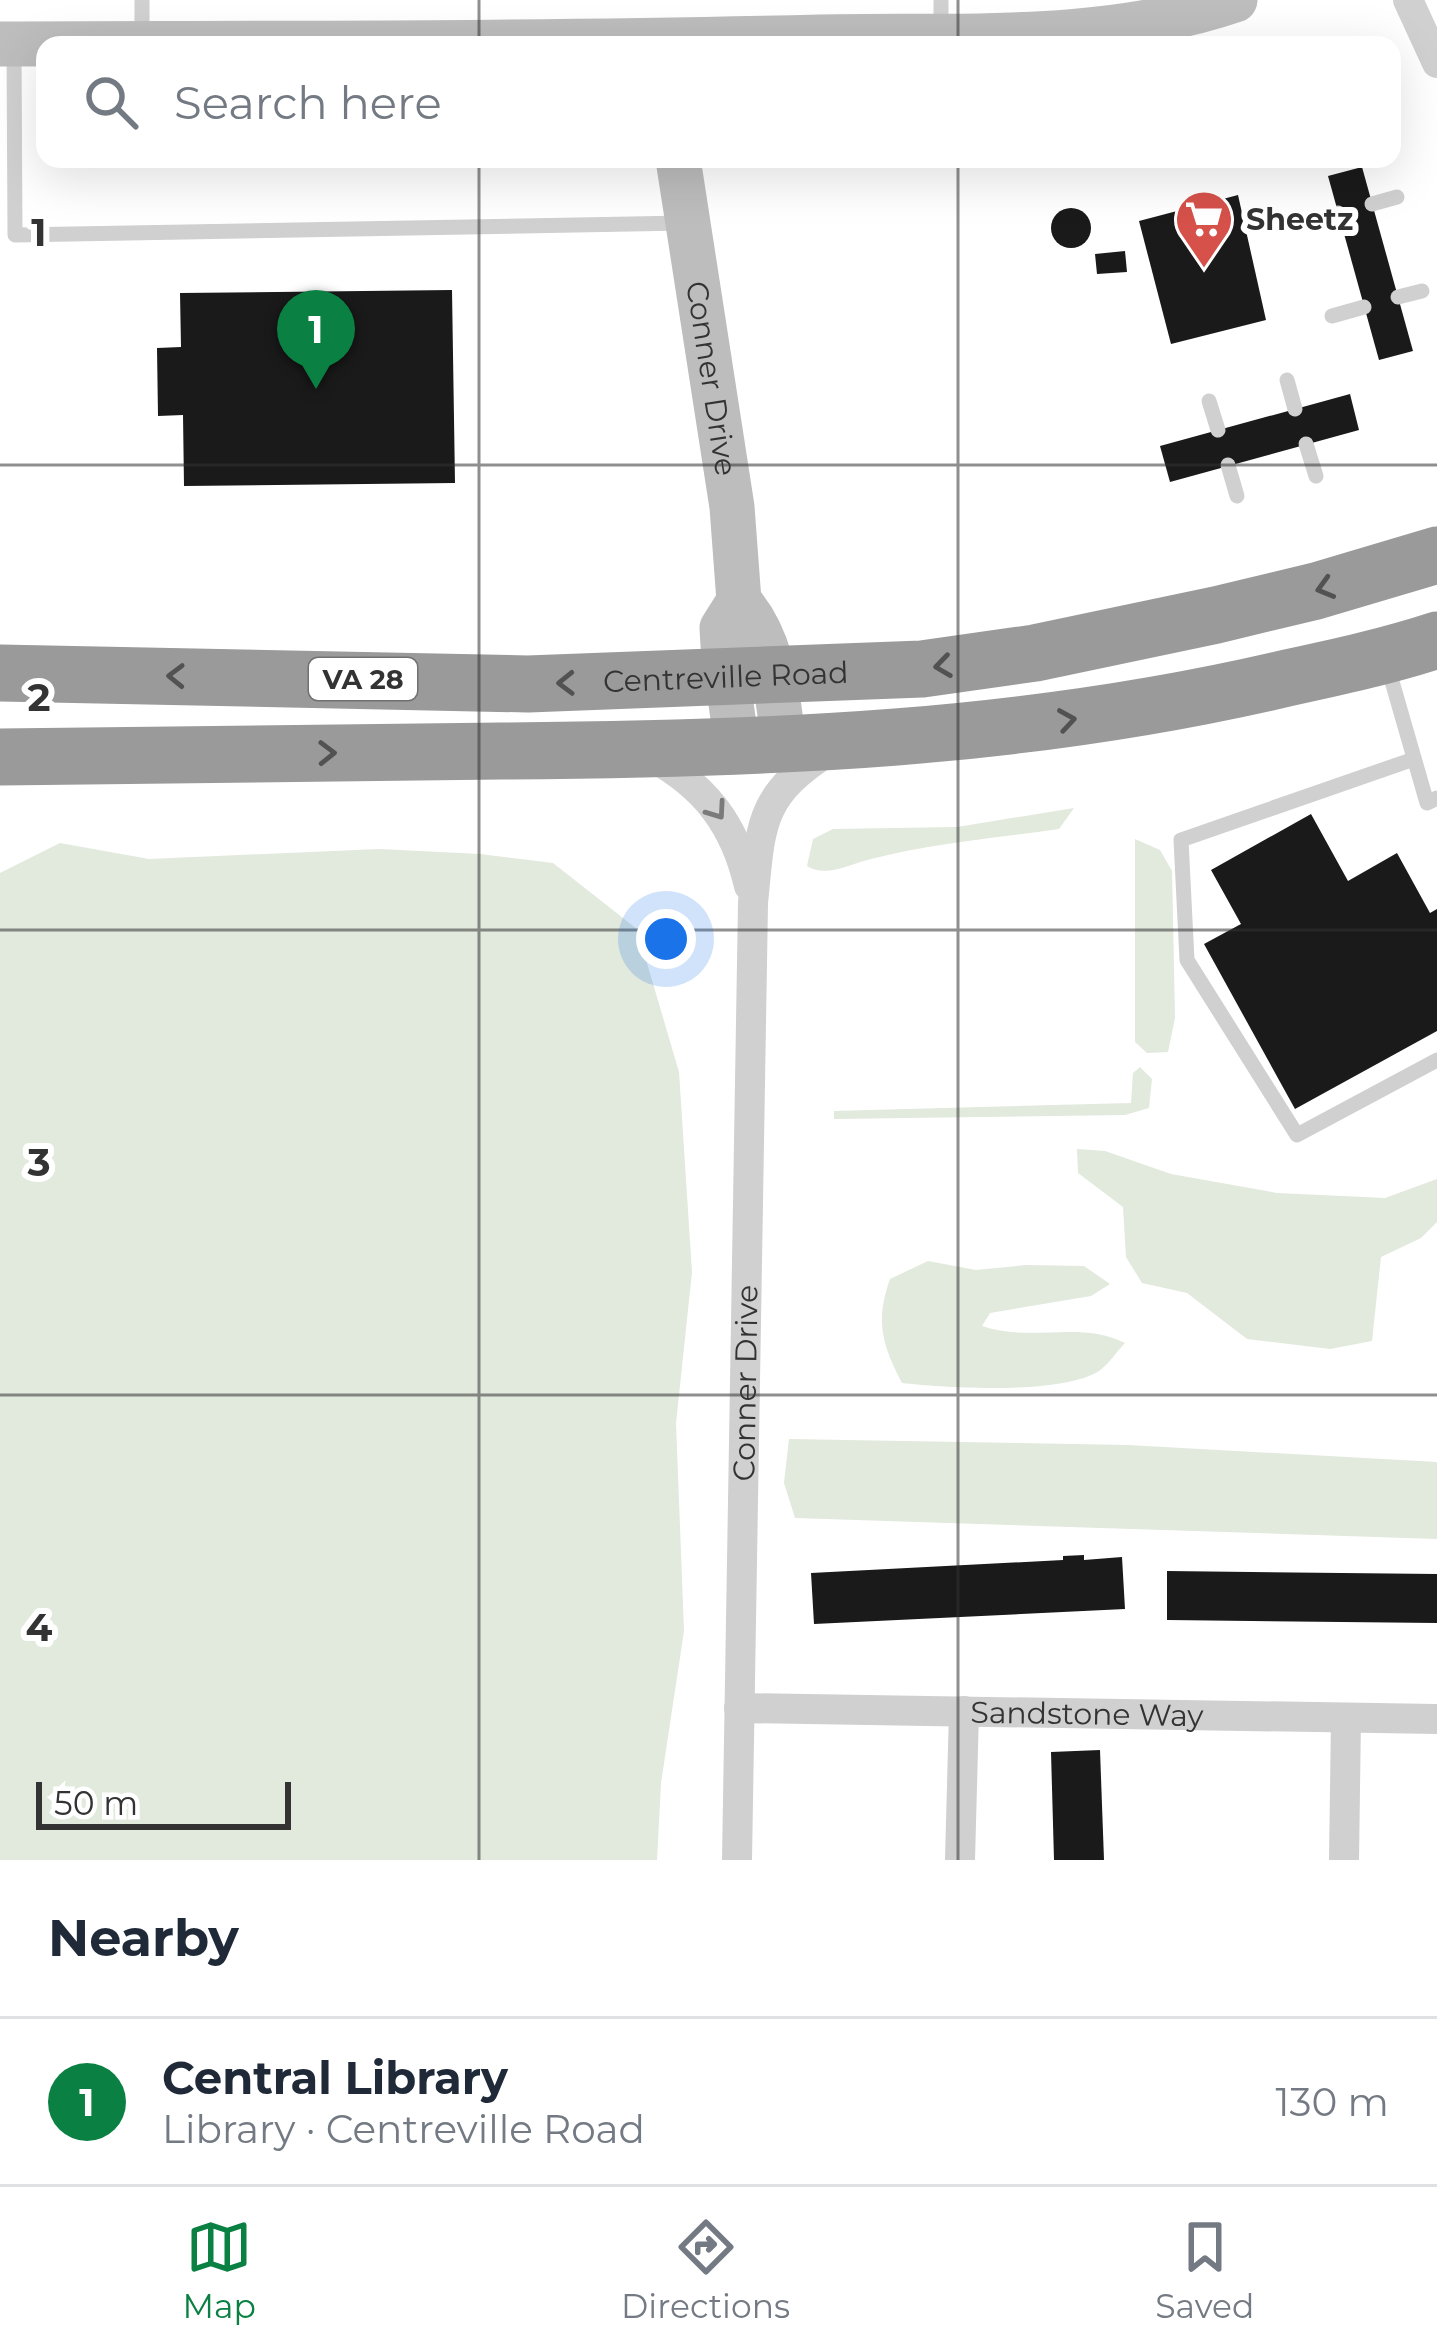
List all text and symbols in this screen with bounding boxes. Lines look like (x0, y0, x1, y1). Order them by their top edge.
search box (36, 36, 1401, 168)
icon: search (78, 69, 144, 135)
text: Search here (174, 75, 442, 130)
supermarket icon: Sheetz (1173, 188, 1235, 270)
place label: Sheetz (1246, 201, 1353, 238)
text: 1 (31, 208, 47, 256)
street label: Conner Drive (679, 278, 745, 478)
pin: 1 (277, 290, 355, 389)
one-way arrow (1315, 574, 1336, 599)
one-way arrow (933, 652, 953, 678)
street label: Centreville Road (602, 653, 849, 700)
road number: VA 28 (309, 658, 417, 700)
one-way arrow (166, 663, 184, 689)
one-way arrow (556, 669, 575, 695)
text: 2 (27, 673, 51, 721)
one-way arrow (1057, 709, 1077, 734)
one-way arrow (319, 740, 337, 766)
one-way arrow (703, 798, 725, 820)
your location (636, 909, 696, 969)
text: 3 (26, 1138, 51, 1186)
street label: Conner Drive (725, 1284, 765, 1482)
text: 4 (26, 1603, 53, 1651)
street label: Sandstone Way (970, 1693, 1205, 1734)
scale bar (36, 1776, 291, 1829)
text: 50 m (54, 1783, 138, 1823)
text: Nearby (48, 1907, 239, 1969)
text: Central Library (162, 2050, 508, 2105)
text: 1 (79, 2078, 95, 2126)
text: 130 m (1276, 2078, 1389, 2126)
text: Library · Centreville Road (162, 2105, 645, 2153)
tab: Map (183, 2214, 256, 2326)
tab: Directions (621, 2214, 790, 2326)
tab: Saved (1155, 2214, 1254, 2326)

